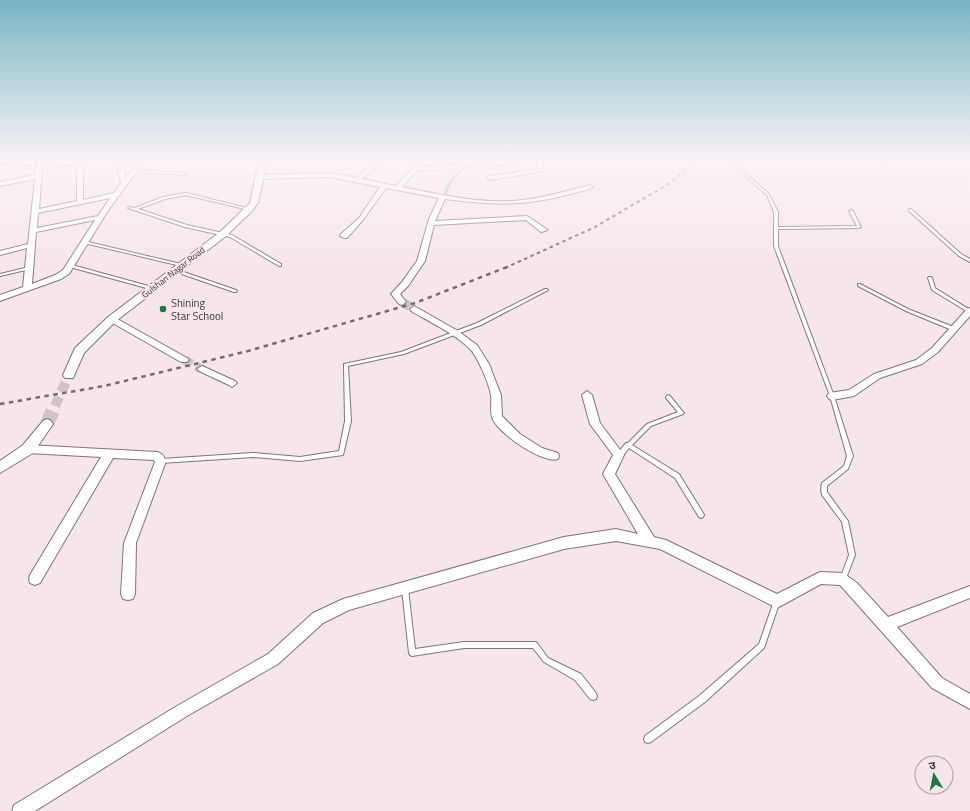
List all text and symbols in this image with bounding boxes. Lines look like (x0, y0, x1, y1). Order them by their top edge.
street label: Gulshan Nagar Road (139, 243, 208, 301)
place label: Shining Star School (171, 295, 223, 324)
marker: Shining Star School (158, 304, 168, 314)
north arrow (914, 755, 954, 795)
text: उ (928, 757, 937, 774)

